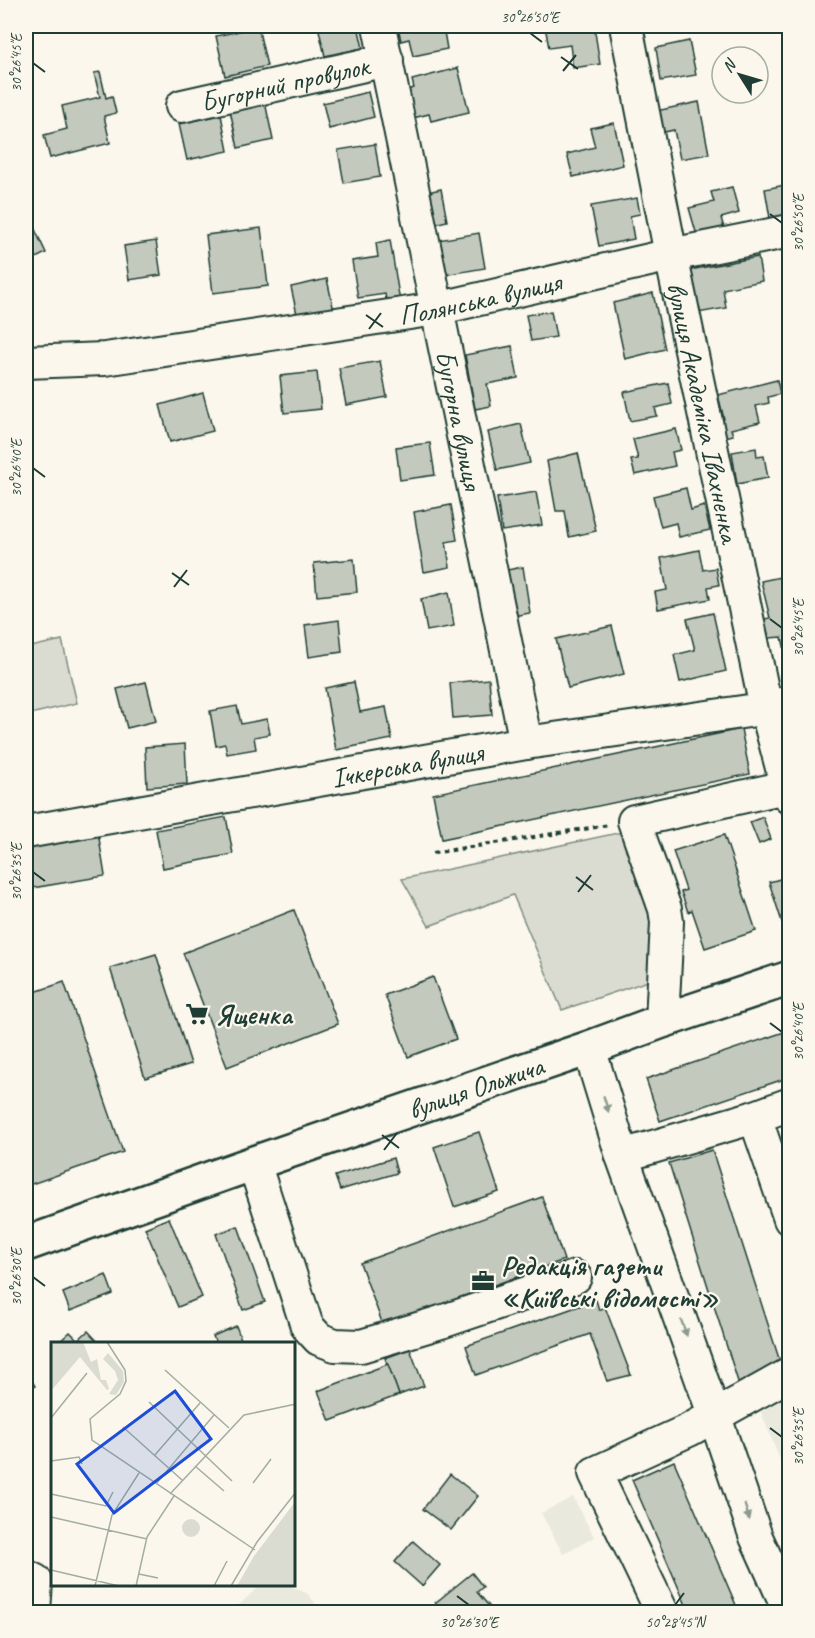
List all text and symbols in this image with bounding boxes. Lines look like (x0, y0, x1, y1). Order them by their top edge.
text: 30°26'50"E (501, 8, 561, 27)
text: 30°26'45"E (7, 32, 26, 92)
north arrow (710, 45, 770, 105)
street label: Бугорний провулок (197, 47, 375, 119)
text: N (718, 54, 742, 77)
text: 30°26'50"E (789, 192, 808, 252)
street label: Полянська вулиця (397, 263, 567, 332)
street label: вулиця Академіка Івахненка (659, 279, 748, 548)
street label: Бугорна вулиця (428, 347, 491, 495)
text: 30°26'40"E (7, 437, 26, 497)
text: 30°26'45"E (789, 597, 808, 657)
street label: Ічкерська вулиця (329, 734, 488, 795)
text: 30°26'35"E (7, 841, 26, 901)
place label: Ященка (215, 997, 294, 1032)
supermarket icon: Ященка (184, 1001, 210, 1027)
text: 30°26'40"E (789, 1001, 808, 1061)
street label: вулиця Ольжича (403, 1047, 550, 1127)
one-way arrow (602, 1095, 611, 1113)
text: 30°26'30"E (7, 1246, 26, 1306)
place label: Редакція газети «Київські відомості» (501, 1248, 719, 1315)
office icon: Редакція газети «Київські відомості» (470, 1268, 496, 1294)
one-way arrow (679, 1319, 689, 1337)
inset map (51, 1342, 296, 1587)
text: 30°26'35"E (789, 1406, 808, 1466)
one-way arrow (743, 1503, 753, 1521)
text: 30°26'30"E (440, 1613, 500, 1632)
text: 50°28'45"N (645, 1613, 708, 1632)

